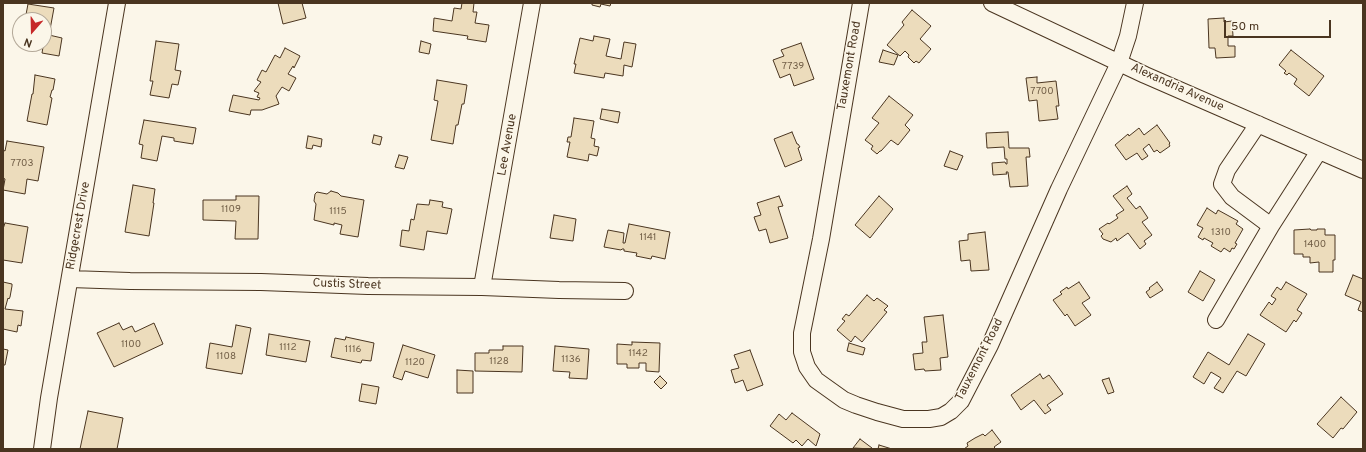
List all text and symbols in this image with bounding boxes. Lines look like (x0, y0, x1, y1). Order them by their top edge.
north arrow (12, 12, 52, 52)
scale bar (1226, 12, 1333, 38)
text: 50 m (1231, 19, 1259, 35)
street label: Tauxemont Road (835, 20, 865, 112)
text: N (22, 34, 34, 50)
house number: 7739 (782, 61, 804, 73)
street label: Alexandria Avenue (1128, 61, 1226, 115)
house number: 7700 (1030, 86, 1054, 98)
street label: Lee Avenue (495, 113, 521, 177)
house number: 7703 (11, 158, 33, 170)
street label: Ridgecrest Drive (64, 181, 94, 271)
house number: 1109 (221, 204, 241, 216)
house number: 1115 (329, 206, 347, 218)
house number: 1310 (1211, 227, 1231, 239)
house number: 1141 (639, 232, 657, 244)
house number: 1400 (1304, 239, 1326, 251)
street label: Custis Street (312, 277, 382, 293)
street label: Tauxemont Road (953, 316, 1007, 404)
house number: 1100 (121, 339, 141, 351)
house number: 1112 (279, 342, 297, 354)
house number: 1116 (344, 344, 362, 356)
house number: 1142 (628, 348, 648, 360)
house number: 1108 (216, 351, 236, 363)
house number: 1136 (561, 354, 581, 366)
house number: 1128 (489, 356, 509, 368)
house number: 1120 (405, 357, 425, 369)

